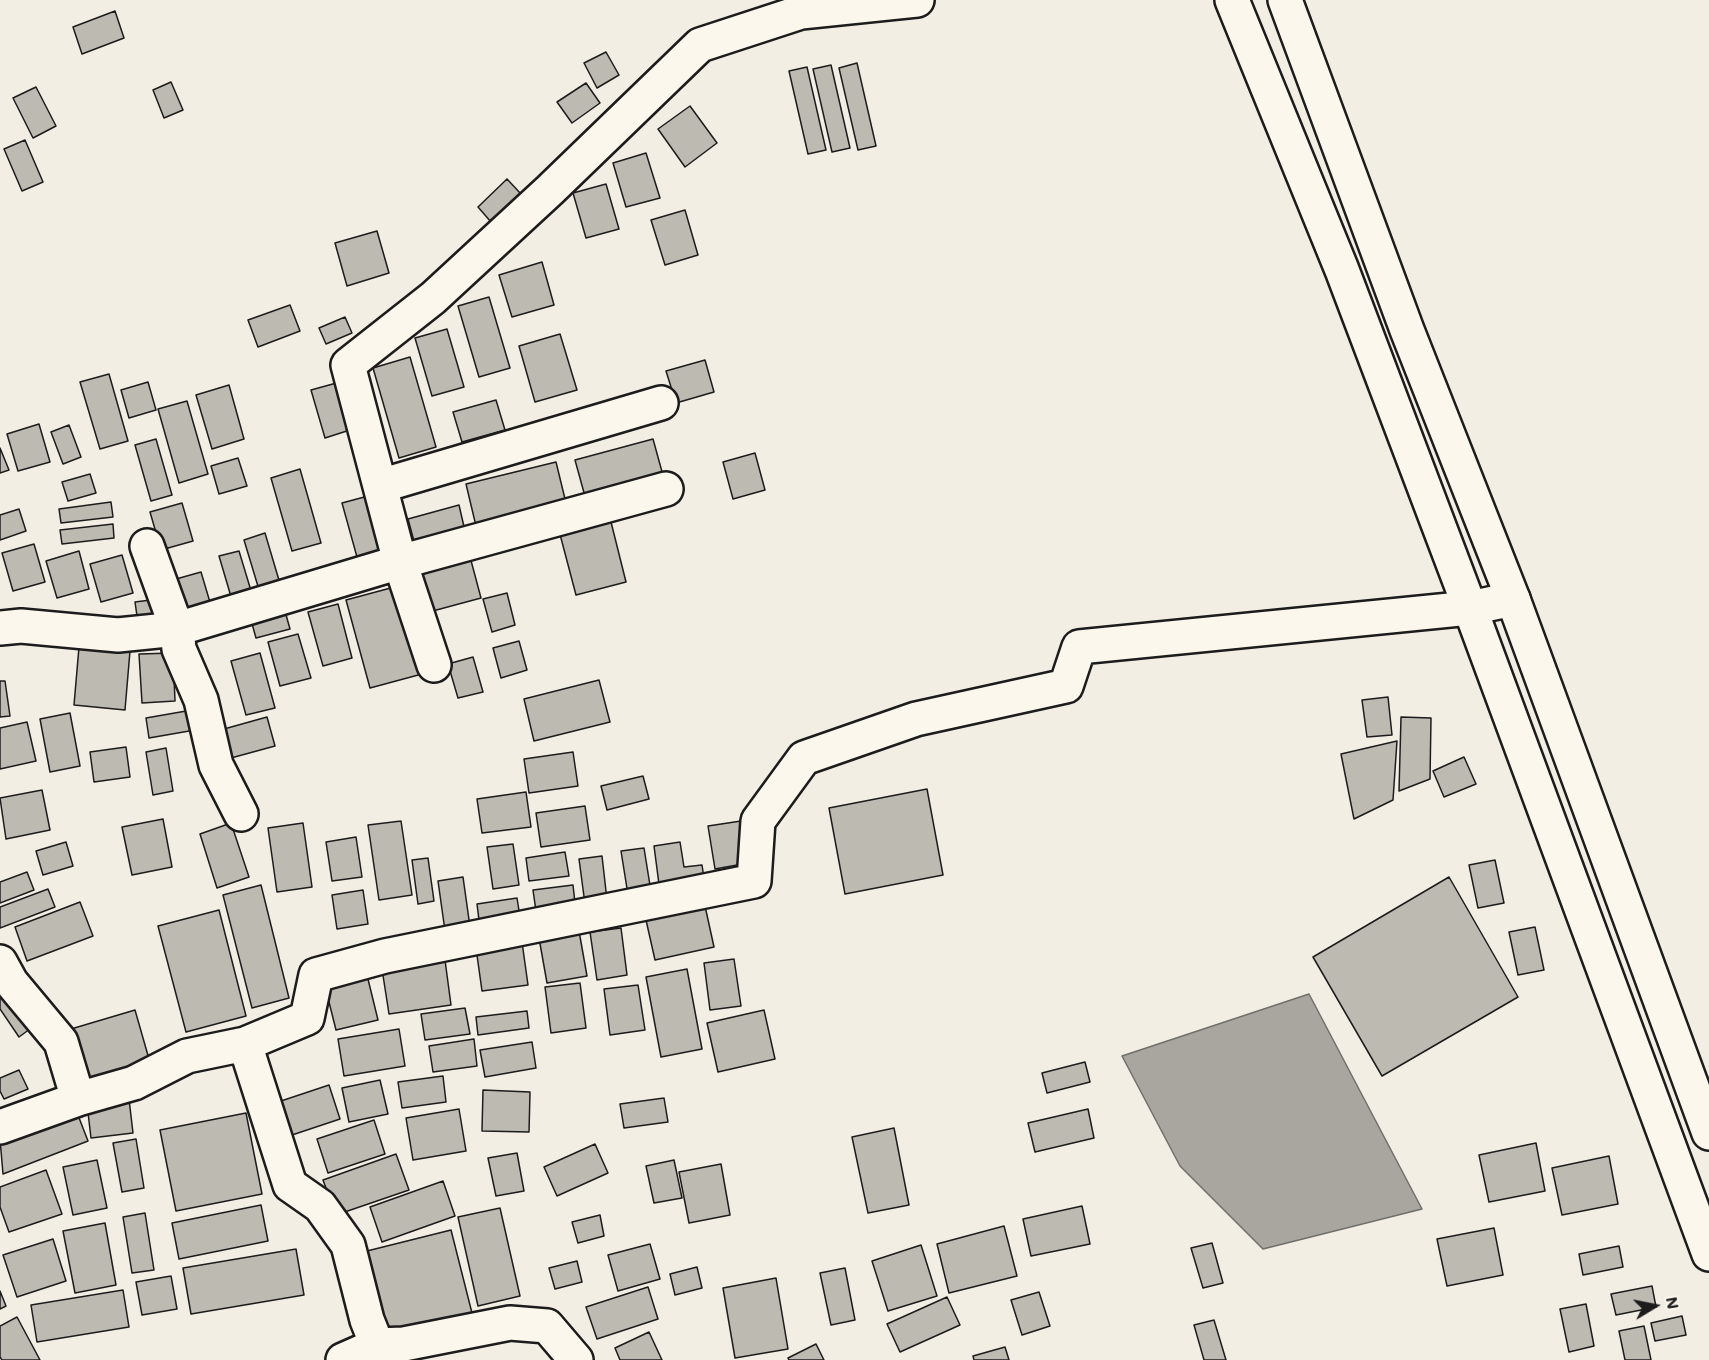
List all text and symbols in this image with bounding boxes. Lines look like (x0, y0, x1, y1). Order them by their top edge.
north arrow (1625, 1276, 1685, 1336)
text: N (1662, 1295, 1685, 1311)

